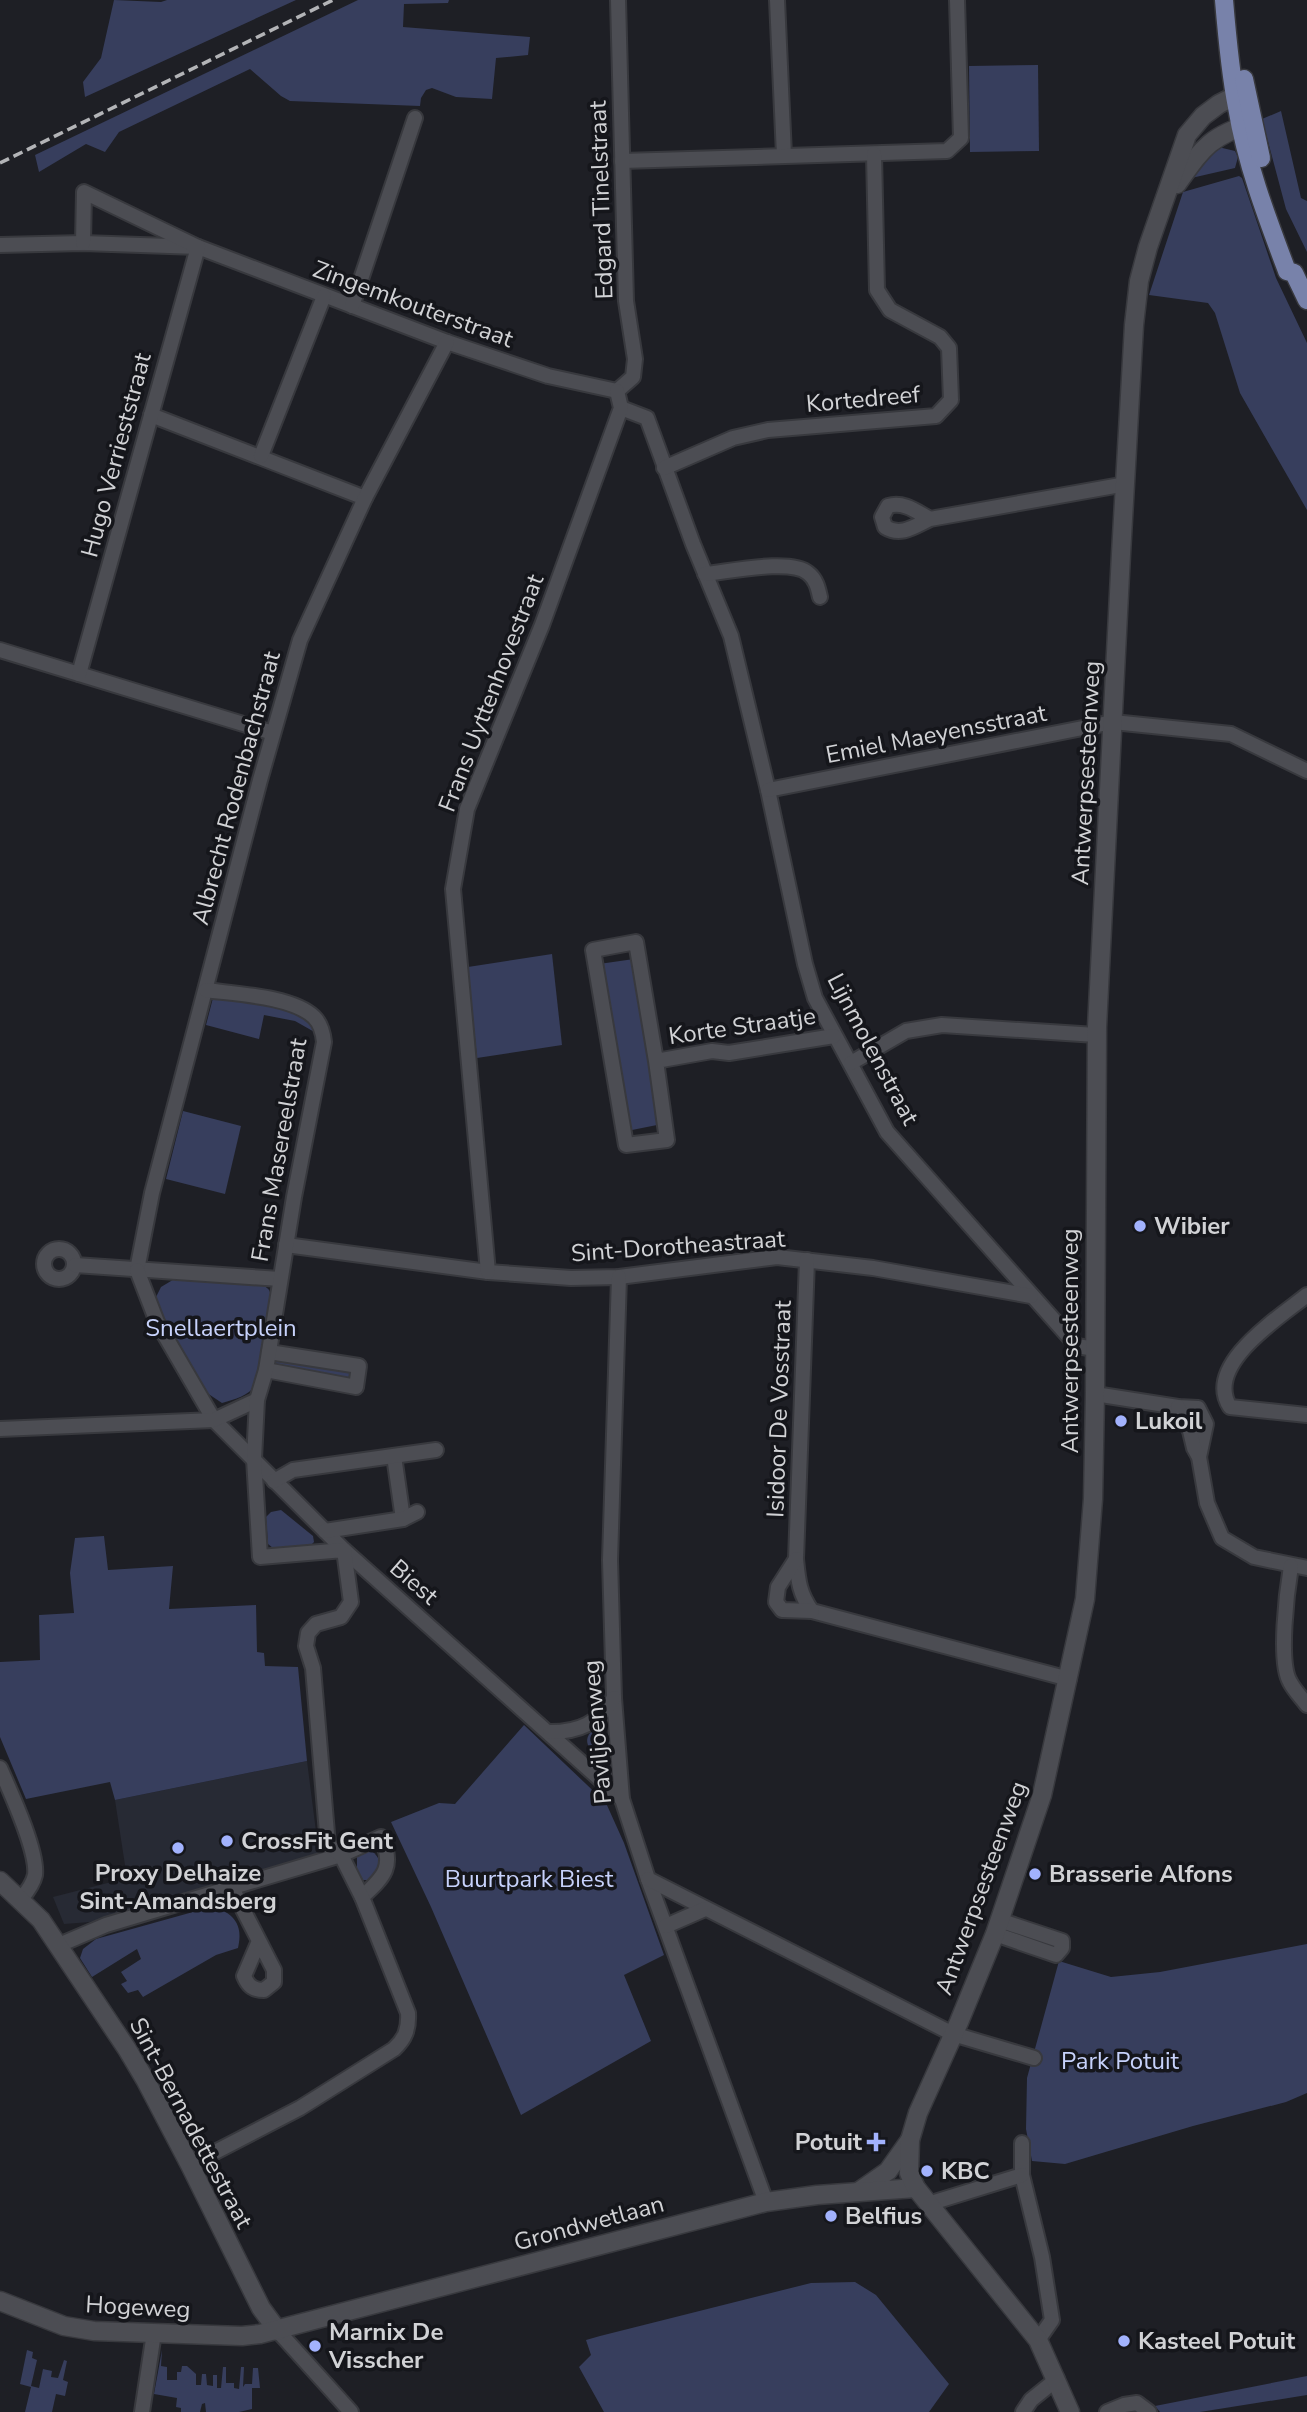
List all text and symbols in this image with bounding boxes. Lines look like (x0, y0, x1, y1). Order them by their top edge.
street label: Edgard Tinelstraat (582, 100, 620, 300)
street label: Zingemkouterstraat (308, 253, 518, 355)
street label: Hugo Verrieststraat (73, 349, 159, 561)
street label: Kortedreef (805, 378, 922, 420)
street label: Frans Uyttenhovestraat (431, 569, 551, 816)
street label: Albrecht Rodenbachstraat (184, 647, 288, 928)
street label: Antwerpsesteenweg (1064, 660, 1108, 886)
street label: Emiel Maeyensstraat (823, 697, 1050, 771)
street label: Lijnmolenstraat (820, 968, 927, 1131)
street label: Korte Straatje (666, 1000, 818, 1052)
street label: Frans Masereelstraat (244, 1035, 314, 1264)
place label: Wibier (1154, 1210, 1230, 1242)
marker: Wibier (1132, 1218, 1148, 1234)
street label: Sint-Dorotheastraat (570, 1223, 787, 1269)
street label: Antwerpsesteenweg (1054, 1229, 1086, 1453)
street label: Isidoor De Vosstraat (759, 1299, 799, 1518)
park label: Snellaertplein (145, 1312, 297, 1344)
place label: Lukoil (1135, 1405, 1203, 1437)
marker: Lukoil (1113, 1413, 1129, 1429)
street label: Biest (383, 1552, 445, 1612)
street label: Paviljoenweg (575, 1659, 619, 1805)
street label: Antwerpsesteenweg (927, 1777, 1035, 1999)
place label: CrossFit Gent (241, 1825, 394, 1857)
marker: CrossFit Gent (219, 1833, 235, 1849)
marker: Proxy Delhaize Sint-Amandsberg (170, 1840, 186, 1856)
place label: Proxy Delhaize Sint-Amandsberg (79, 1857, 277, 1917)
place label: Brasserie Alfons (1049, 1858, 1233, 1890)
park label: Buurtpark Biest (445, 1863, 614, 1895)
marker: Brasserie Alfons (1027, 1866, 1043, 1882)
street label: Sint-Bernadettestraat (122, 2012, 260, 2234)
park label: Park Potuit (1061, 2045, 1179, 2077)
place label: Potuit (795, 2126, 863, 2158)
marker: Potuit (868, 2134, 884, 2150)
place label: KBC (941, 2155, 990, 2187)
marker: KBC (919, 2163, 935, 2179)
street label: Grondwetlaan (510, 2188, 668, 2258)
place label: Belfius (845, 2200, 922, 2232)
marker: Belfius (823, 2208, 839, 2224)
street label: Hogeweg (85, 2288, 191, 2326)
place label: Marnix De Visscher (328, 2316, 443, 2376)
place label: Kasteel Potuit (1138, 2325, 1296, 2357)
marker: Kasteel Potuit (1116, 2333, 1132, 2349)
marker: Marnix De Visscher (307, 2338, 323, 2354)

